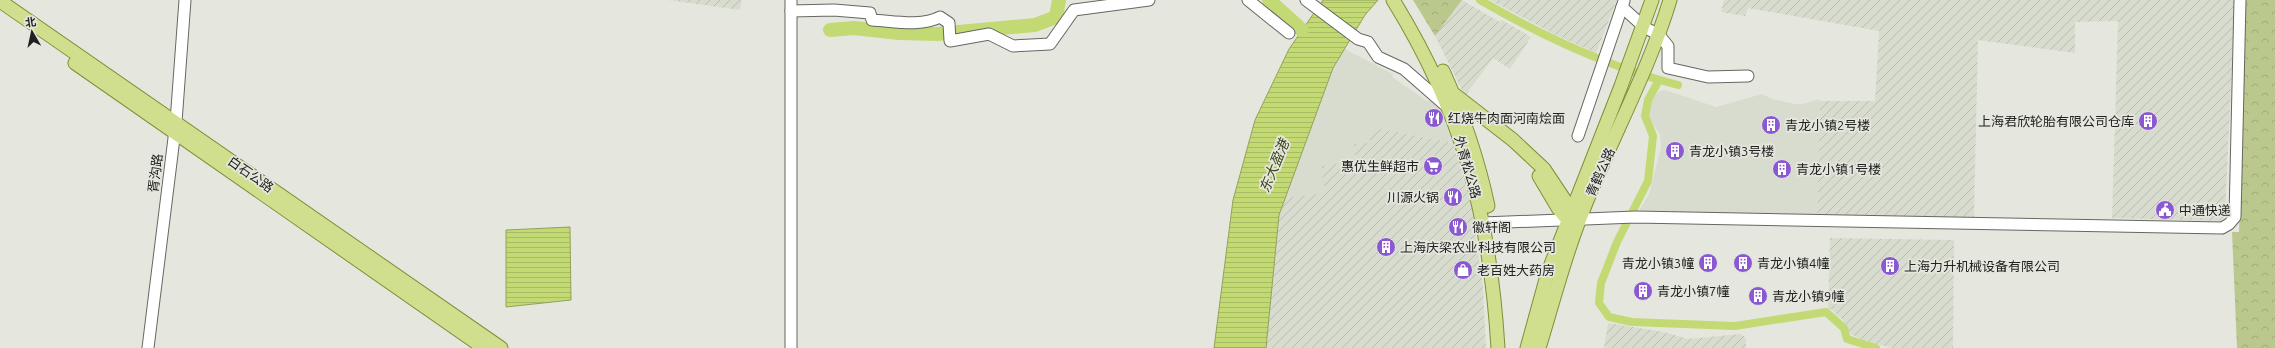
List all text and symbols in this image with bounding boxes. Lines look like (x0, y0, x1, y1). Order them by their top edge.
north arrow (12, 12, 52, 52)
text: 北 (24, 15, 37, 29)
restaurant icon: 红烧牛肉面河南烩面 (1423, 107, 1445, 129)
building icon: 上海君欣轮胎有限公司仓库 (2137, 110, 2159, 132)
place label: 红烧牛肉面河南烩面 (1448, 111, 1565, 125)
building icon: 青龙小镇2号楼 (1760, 114, 1782, 136)
place label: 上海君欣轮胎有限公司仓库 (1978, 114, 2134, 128)
place label: 青龙小镇2号楼 (1785, 118, 1870, 132)
street label: 外青松公路 (1452, 134, 1484, 200)
water label: 东大盈港 (1256, 135, 1293, 195)
building icon: 青龙小镇3号楼 (1664, 140, 1686, 162)
place label: 青龙小镇3号楼 (1689, 144, 1774, 158)
street label: 青鹤公路 (1583, 145, 1617, 199)
street label: 胥沟路 (146, 153, 164, 193)
street label: 白石公路 (226, 153, 276, 195)
supermarket icon: 惠优生鲜超市 (1422, 155, 1444, 177)
building icon: 青龙小镇1号楼 (1771, 158, 1793, 180)
place label: 惠优生鲜超市 (1341, 159, 1419, 173)
place label: 青龙小镇1号楼 (1796, 162, 1881, 176)
restaurant icon: 川源火锅 (1442, 186, 1464, 208)
place label: 川源火锅 (1387, 190, 1439, 204)
public building icon: 中通快递 (2154, 199, 2176, 221)
place label: 中通快递 (2179, 203, 2231, 217)
restaurant icon: 徽轩阁 (1447, 216, 1469, 238)
place label: 徽轩阁 (1472, 220, 1511, 234)
building icon: 上海庆梁农业科技有限公司 (1375, 236, 1397, 258)
place label: 上海庆梁农业科技有限公司 (1400, 240, 1556, 254)
building icon: 青龙小镇3幢 (1697, 252, 1719, 274)
building icon: 青龙小镇4幢 (1732, 252, 1754, 274)
building icon: 上海力升机械设备有限公司 (1879, 255, 1901, 277)
place label: 青龙小镇3幢 (1622, 256, 1694, 270)
place label: 青龙小镇4幢 (1757, 256, 1829, 270)
shop icon: 老百姓大药房 (1452, 259, 1474, 281)
place label: 上海力升机械设备有限公司 (1904, 259, 2060, 273)
place label: 老百姓大药房 (1477, 263, 1555, 277)
building icon: 青龙小镇7幢 (1632, 280, 1654, 302)
place label: 青龙小镇7幢 (1657, 284, 1729, 298)
building icon: 青龙小镇9幢 (1747, 285, 1769, 307)
place label: 青龙小镇9幢 (1772, 289, 1844, 303)

